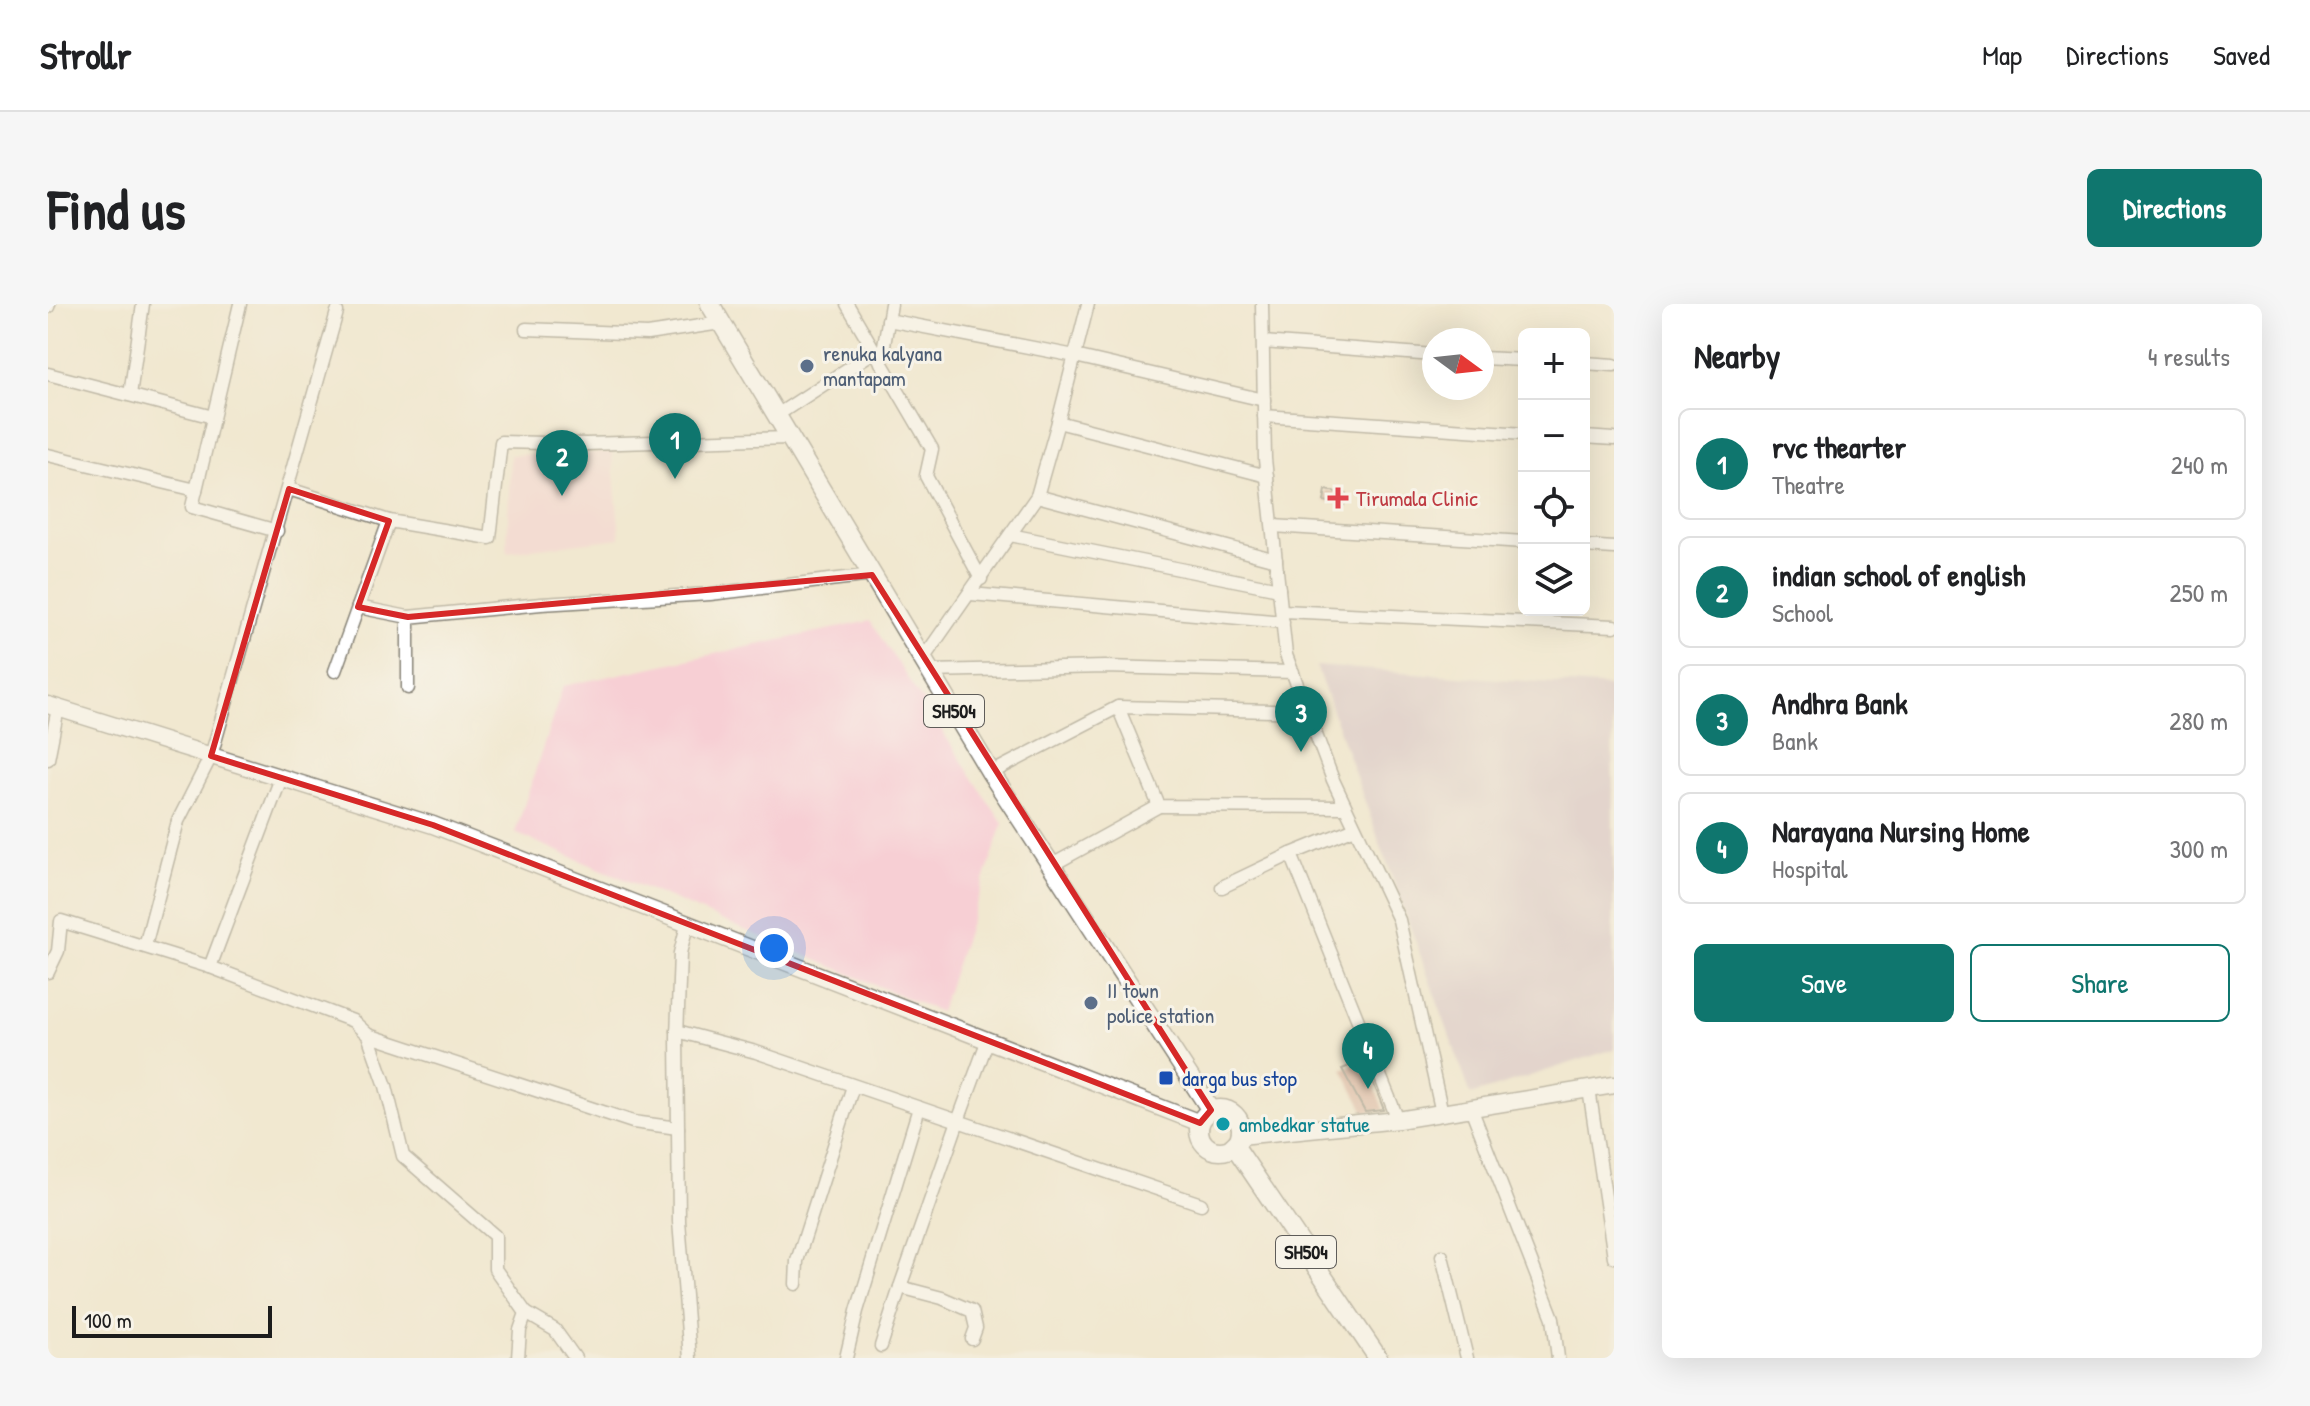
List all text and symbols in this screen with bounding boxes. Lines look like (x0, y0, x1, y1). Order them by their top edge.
text: Strollr (40, 29, 131, 81)
text: Map (1982, 36, 2022, 74)
text: Directions (2066, 36, 2169, 74)
text: Saved (2213, 36, 2270, 74)
button: Directions (2087, 169, 2262, 247)
text: Find us (48, 171, 186, 246)
north arrow (1422, 328, 1494, 400)
map controls (1518, 328, 1590, 616)
button: + (1518, 328, 1590, 400)
text: Nearby (1694, 333, 1780, 379)
place label: renuka kalyana mantapam (823, 338, 942, 393)
text: 4 results (2148, 339, 2230, 374)
marker: renuka kalyana mantapam (798, 357, 816, 375)
button: − (1518, 400, 1590, 472)
pin: 1 (649, 413, 701, 479)
text: rvc thearter (1772, 427, 1906, 467)
pin: 2 (536, 430, 588, 496)
text: 1 (1717, 447, 1727, 482)
text: 240 m (2171, 447, 2228, 482)
text: Theatre (1772, 467, 1845, 502)
button: locate (1518, 472, 1590, 544)
place label: Tirumala Clinic (1356, 483, 1478, 513)
marker: Tirumala Clinic (1327, 487, 1349, 509)
button: layers (1518, 544, 1590, 616)
text: indian school of english (1772, 555, 2025, 595)
text: 2 (1716, 575, 1728, 610)
text: 250 m (2170, 575, 2228, 610)
text: School (1772, 595, 1833, 630)
text: Andhra Bank (1772, 683, 1908, 723)
pin: 3 (1275, 686, 1327, 752)
road number: SH504 (924, 695, 984, 727)
text: 3 (1716, 703, 1728, 738)
text: 280 m (2169, 703, 2228, 738)
text: Bank (1772, 723, 1818, 758)
text: Narayana Nursing Home (1772, 811, 2030, 851)
text: 4 (1717, 831, 1727, 866)
text: 300 m (2169, 831, 2228, 866)
text: Hospital (1772, 851, 1848, 886)
your location (754, 928, 794, 968)
button: Save (1694, 944, 1954, 1022)
button: Share (1970, 944, 2230, 1022)
place label: II town police station (1107, 975, 1214, 1030)
marker: II town police station (1082, 994, 1100, 1012)
pin: 4 (1342, 1023, 1394, 1089)
place label: darga bus stop (1182, 1063, 1297, 1093)
marker: darga bus stop (1157, 1069, 1175, 1087)
place label: ambedkar statue (1239, 1109, 1370, 1139)
marker: ambedkar statue (1214, 1115, 1232, 1133)
road number: SH504 (1276, 1236, 1336, 1268)
scale bar (72, 1302, 272, 1338)
text: 100 m (84, 1305, 132, 1335)

